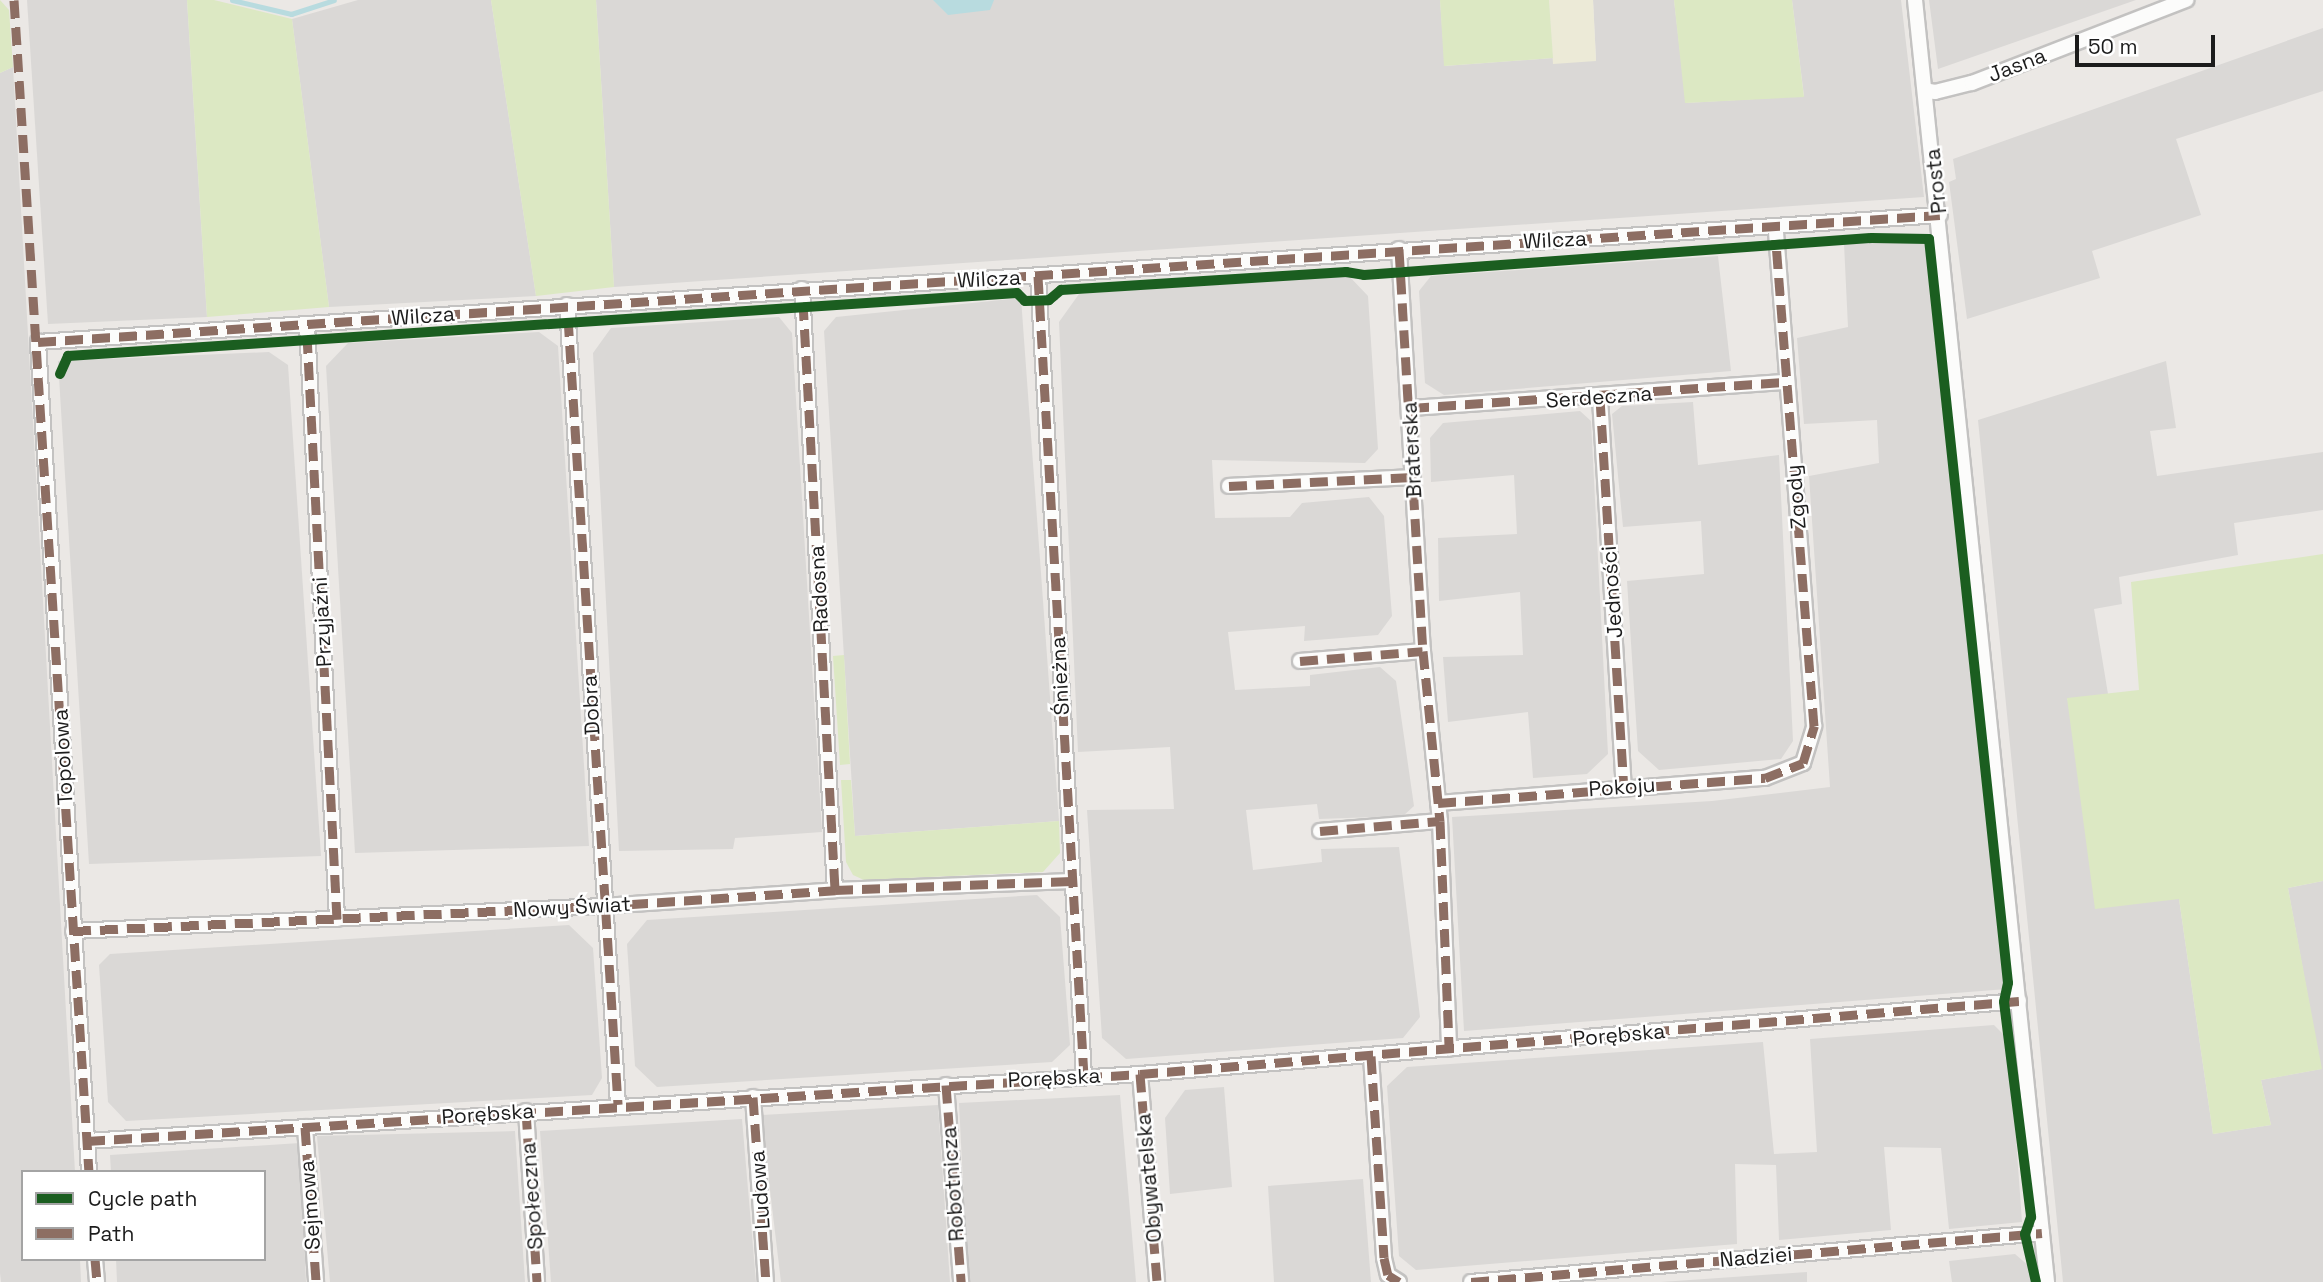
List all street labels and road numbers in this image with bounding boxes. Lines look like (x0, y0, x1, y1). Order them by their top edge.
street label: Jasna (1985, 42, 2049, 88)
street label: Prosta (1920, 147, 1952, 215)
street label: Wilcza (1522, 226, 1588, 254)
street label: Wilcza (956, 265, 1022, 293)
street label: Wilcza (390, 301, 456, 331)
street label: Serdeczna (1545, 381, 1653, 413)
street label: Braterska (1397, 401, 1427, 499)
street label: Zgody (1781, 464, 1811, 530)
street label: Radosna (804, 545, 834, 633)
street label: Jedności (1596, 545, 1628, 639)
street label: Przyjaźni (307, 576, 337, 668)
street label: Śnieżna (1045, 636, 1075, 716)
street label: Dobra (577, 674, 605, 736)
street label: Topolowa (48, 708, 78, 806)
street label: Pokoju (1588, 772, 1656, 802)
street label: Nowy Świat (513, 891, 631, 923)
street label: Porębska (1572, 1018, 1666, 1052)
street label: Porębska (1007, 1063, 1101, 1093)
street label: Porębska (441, 1098, 535, 1130)
street label: Obywatelska (1131, 1112, 1167, 1244)
street label: Robotnicza (936, 1126, 970, 1242)
street label: Społeczna (516, 1141, 548, 1251)
street label: Ludowa (745, 1150, 775, 1230)
street label: Sejmowa (294, 1159, 326, 1251)
street label: Nadziei (1719, 1241, 1793, 1273)

